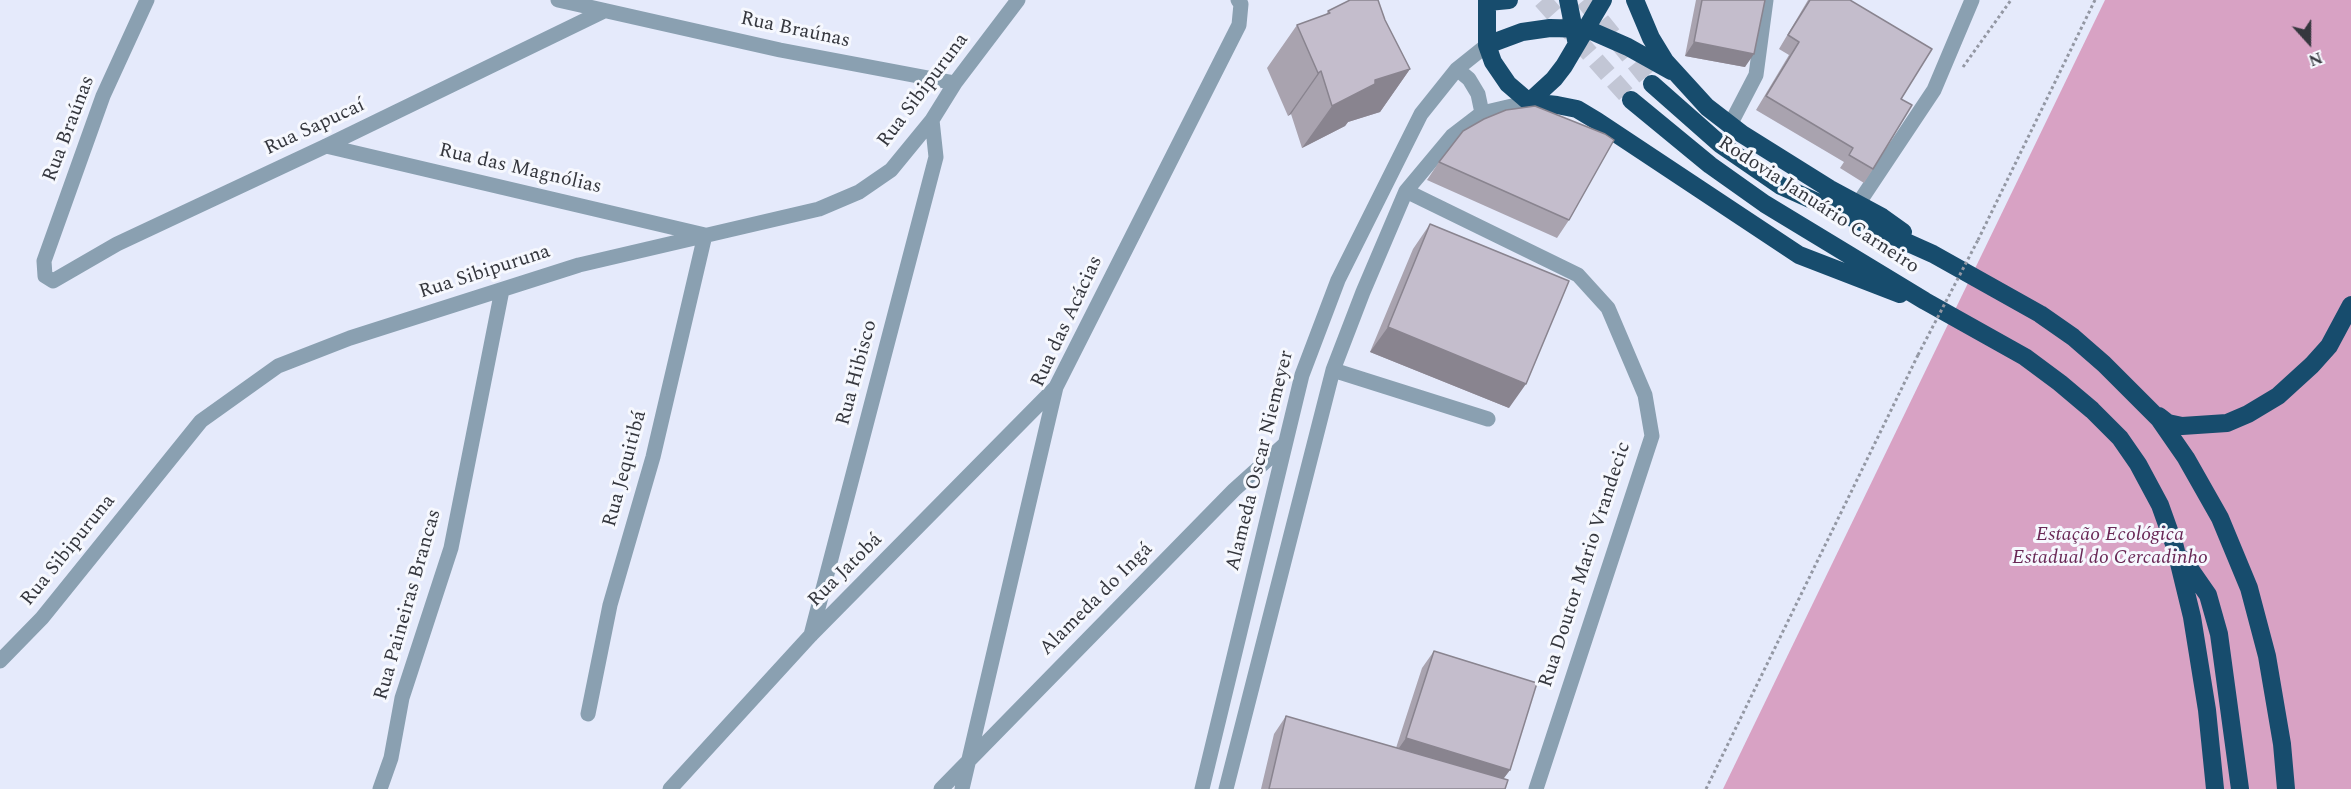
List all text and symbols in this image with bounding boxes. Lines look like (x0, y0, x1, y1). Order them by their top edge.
street label: Rua Braúnas (738, 8, 852, 54)
north arrow (2279, 12, 2339, 72)
street label: Rua Sibipuruna (873, 29, 975, 153)
text: N (2305, 45, 2326, 72)
street label: Rua Braúnas (39, 73, 101, 185)
street label: Rua Sapucaí (261, 94, 369, 162)
street label: Rodovia Januário Carneiro (1713, 132, 1923, 280)
street label: Rua das Magnólias (436, 140, 604, 200)
street label: Rua Sibipuruna (416, 240, 554, 306)
street label: Rua das Acácias (1027, 253, 1109, 391)
street label: Rua Hibisco (832, 318, 884, 428)
street label: Alameda Oscar Niemeyer (1222, 348, 1300, 574)
street label: Rua Jequitibá (599, 408, 653, 530)
street label: Rua Doutor Mario Vrandecic (1535, 439, 1637, 691)
street label: Rua Sibipuruna (17, 490, 121, 612)
street label: Rua Paineiras Brancas (370, 507, 448, 703)
park label: Estação Ecológica Estadual do Cercadinho (2012, 524, 2208, 571)
street label: Rua Jatobá (804, 529, 888, 613)
street label: Alameda do Ingá (1035, 538, 1159, 662)

